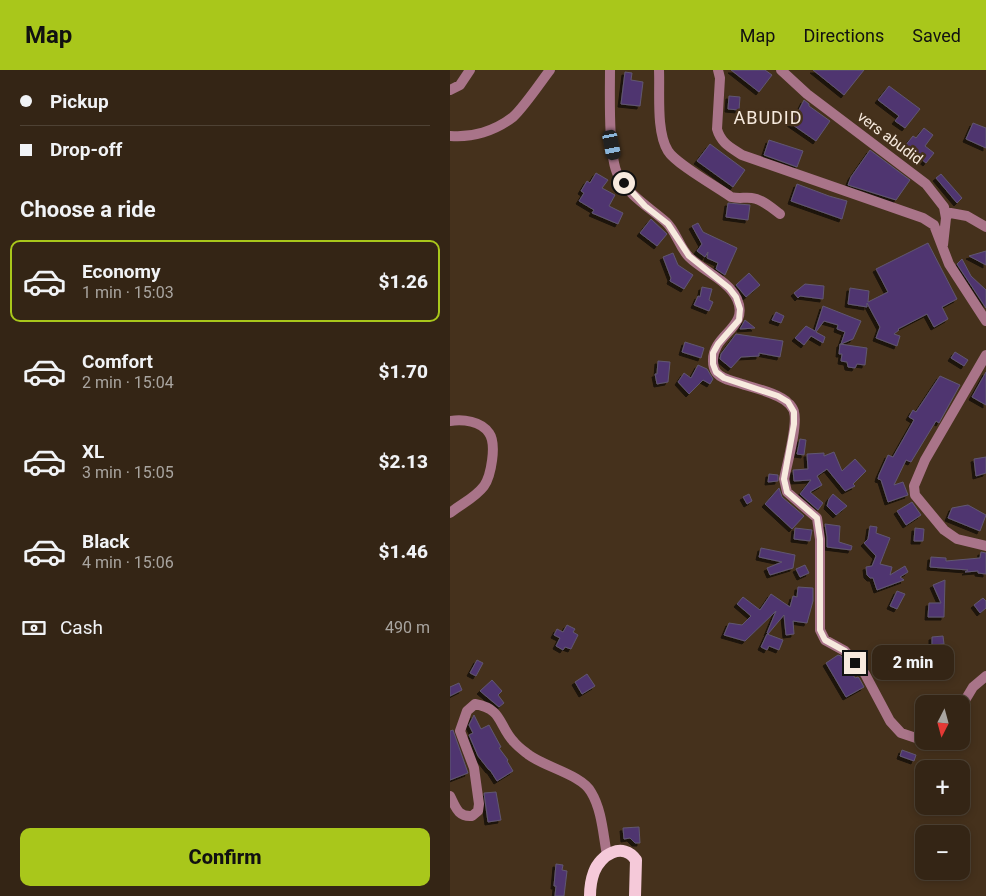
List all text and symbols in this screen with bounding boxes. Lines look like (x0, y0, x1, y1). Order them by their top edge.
text: Map (25, 21, 72, 49)
text: Map (740, 25, 775, 46)
text: Directions (803, 25, 884, 46)
text: Saved (912, 25, 961, 46)
text: Pickup (50, 90, 109, 113)
district label: ABUDID (733, 107, 803, 128)
street label: vers abudid (854, 108, 926, 168)
car (601, 129, 622, 161)
text: Drop-off (50, 138, 122, 161)
route start (613, 172, 635, 194)
text: Choose a ride (20, 197, 156, 222)
icon: car (22, 259, 67, 304)
text: Economy (82, 260, 161, 283)
text: $1.26 (379, 270, 428, 293)
text: 1 min · 15:03 (82, 283, 174, 302)
icon: car (22, 349, 67, 394)
text: Comfort (82, 350, 153, 373)
text: $1.70 (379, 360, 428, 383)
text: 2 min · 15:04 (82, 373, 174, 392)
icon: car (22, 439, 67, 484)
text: XL (82, 440, 104, 463)
text: $2.13 (379, 450, 428, 473)
text: 3 min · 15:05 (82, 463, 174, 482)
icon: car (22, 529, 67, 574)
text: Black (82, 530, 129, 553)
text: $1.46 (379, 540, 428, 563)
text: 4 min · 15:06 (82, 553, 174, 572)
icon: cash (20, 614, 48, 642)
text: Cash (60, 616, 103, 639)
text: 490 m (385, 618, 430, 637)
callout: 2 min (872, 646, 955, 680)
route end (844, 652, 866, 674)
text: 2 min (893, 653, 933, 672)
north arrow (915, 695, 970, 750)
map controls (915, 695, 970, 880)
button: + (915, 760, 970, 815)
button: − (915, 825, 970, 880)
button: Confirm (20, 828, 430, 886)

